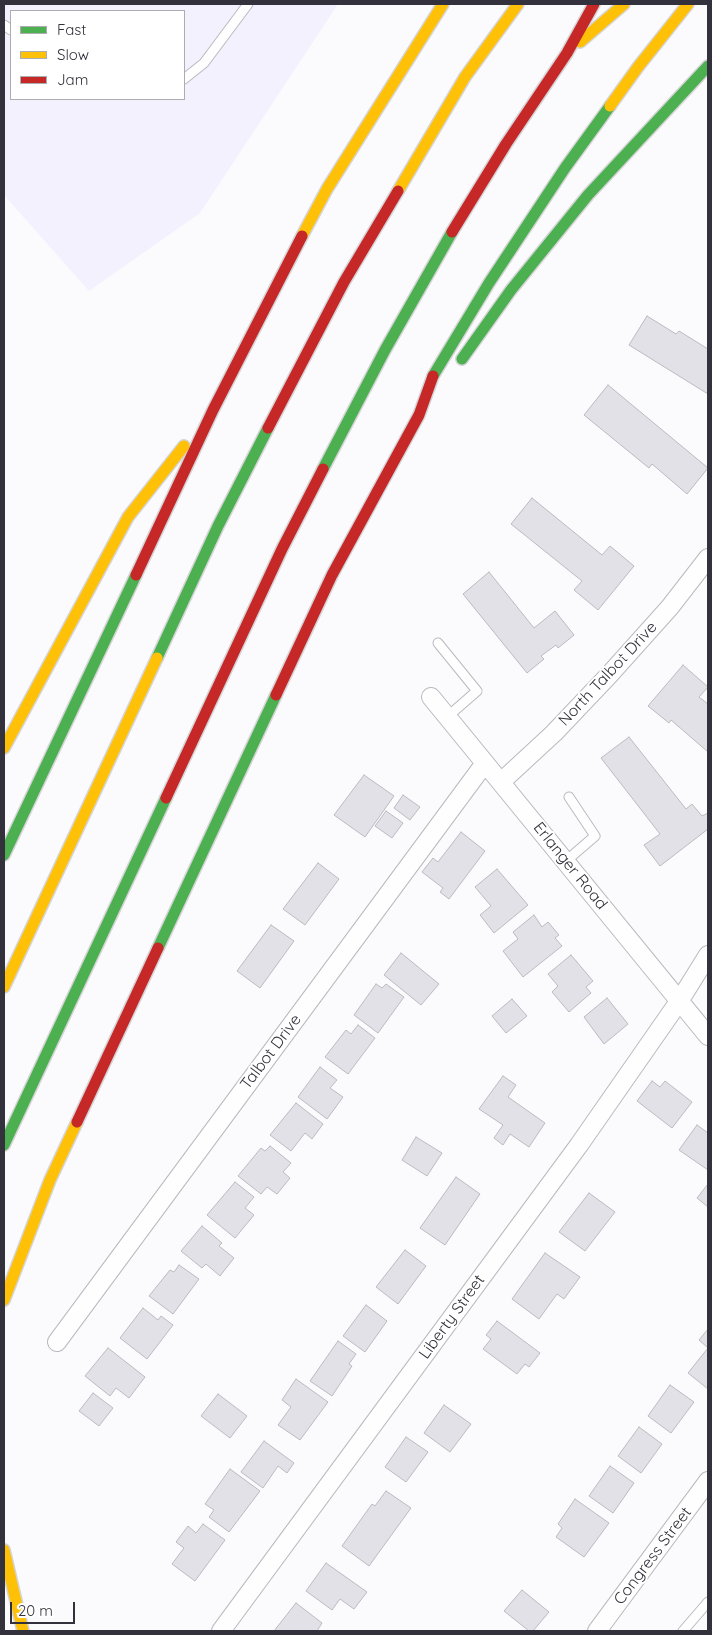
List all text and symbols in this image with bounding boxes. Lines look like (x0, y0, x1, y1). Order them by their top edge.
legend (10, 10, 185, 100)
text: Fast (57, 20, 86, 39)
text: Slow (57, 45, 89, 64)
text: Jam (57, 70, 88, 89)
street label: North Talbot Drive (555, 618, 661, 730)
street label: Erlanger Road (529, 818, 611, 914)
street label: Talbot Drive (237, 1011, 305, 1093)
street label: Liberty Street (415, 1271, 489, 1363)
street label: Congress Street (610, 1503, 696, 1609)
scale bar (12, 1592, 78, 1624)
text: 20 m (18, 1601, 53, 1620)

